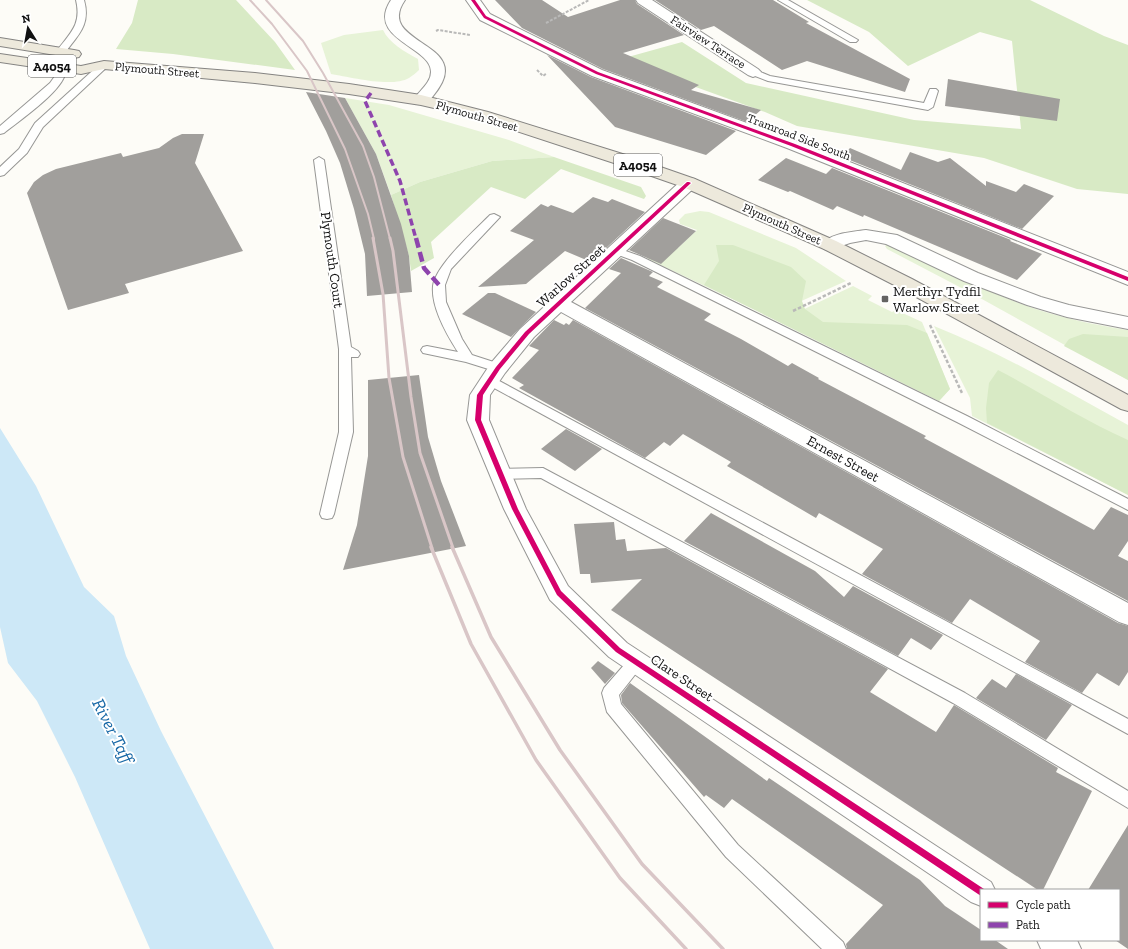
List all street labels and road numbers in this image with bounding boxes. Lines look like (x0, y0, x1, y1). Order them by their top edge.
street label: Fairview Terrace (668, 13, 748, 72)
road number: A4054 (28, 55, 76, 77)
street label: Plymouth Street (114, 59, 200, 81)
street label: Plymouth Street (434, 98, 520, 135)
street label: Tramroad Side South (745, 111, 853, 163)
road number: A4054 (614, 154, 662, 176)
street label: Plymouth Street (740, 200, 824, 248)
street label: Plymouth Court (317, 211, 347, 310)
street label: Warlow Street (533, 240, 609, 311)
street label: Ernest Street (804, 432, 883, 486)
street label: Clare Street (647, 651, 717, 706)

